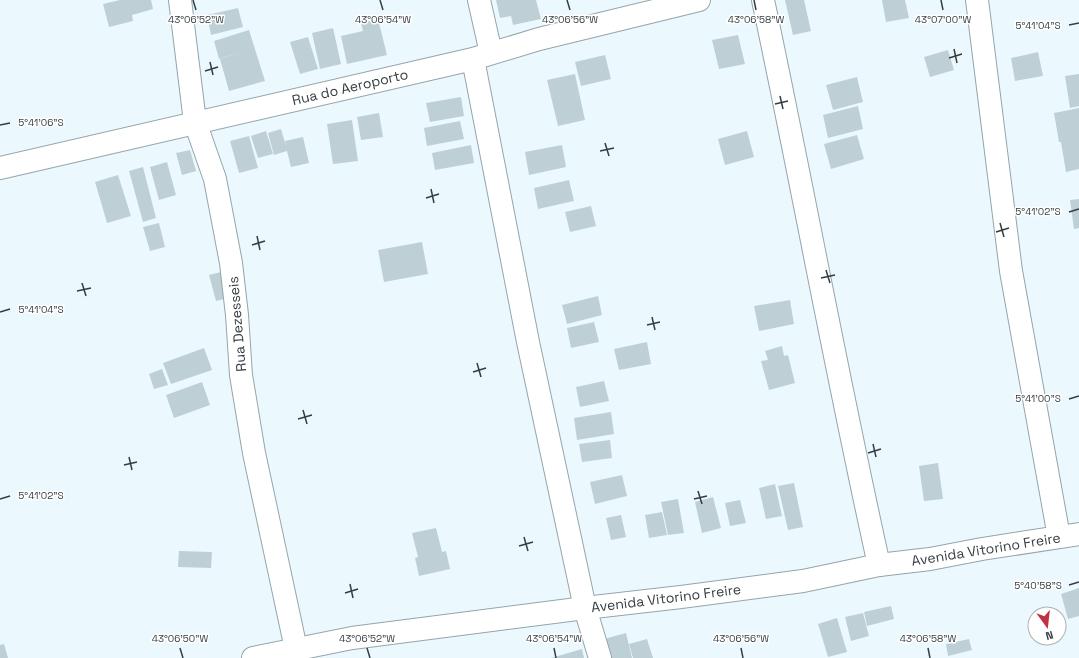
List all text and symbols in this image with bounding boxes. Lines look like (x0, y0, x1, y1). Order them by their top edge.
text: 43°06'52"W (168, 13, 224, 26)
text: 43°06'54"W (355, 13, 411, 26)
text: 43°06'56"W (542, 13, 598, 26)
text: 43°06'58"W (728, 13, 784, 26)
text: 43°07'00"W (915, 13, 971, 26)
text: 5°41'04"S (1015, 19, 1061, 32)
street label: Rua do Aeroporto (290, 65, 410, 109)
text: 5°41'06"S (18, 116, 64, 129)
text: 5°41'02"S (1015, 205, 1061, 218)
street label: Rua Dezesseis (224, 276, 250, 372)
text: 5°41'04"S (18, 303, 64, 316)
text: 5°41'00"S (1015, 392, 1061, 405)
text: 5°41'02"S (18, 489, 64, 502)
street label: Avenida Vitorino Freire (910, 528, 1062, 570)
text: 5°40'58"S (1014, 579, 1062, 592)
street label: Avenida Vitorino Freire (590, 580, 742, 616)
north arrow (1027, 606, 1067, 646)
text: N (1044, 628, 1055, 643)
text: 43°06'50"W (152, 632, 209, 645)
text: 43°06'52"W (339, 632, 395, 645)
text: 43°06'54"W (526, 632, 582, 645)
text: 43°06'56"W (713, 632, 769, 645)
text: 43°06'58"W (900, 632, 956, 645)

